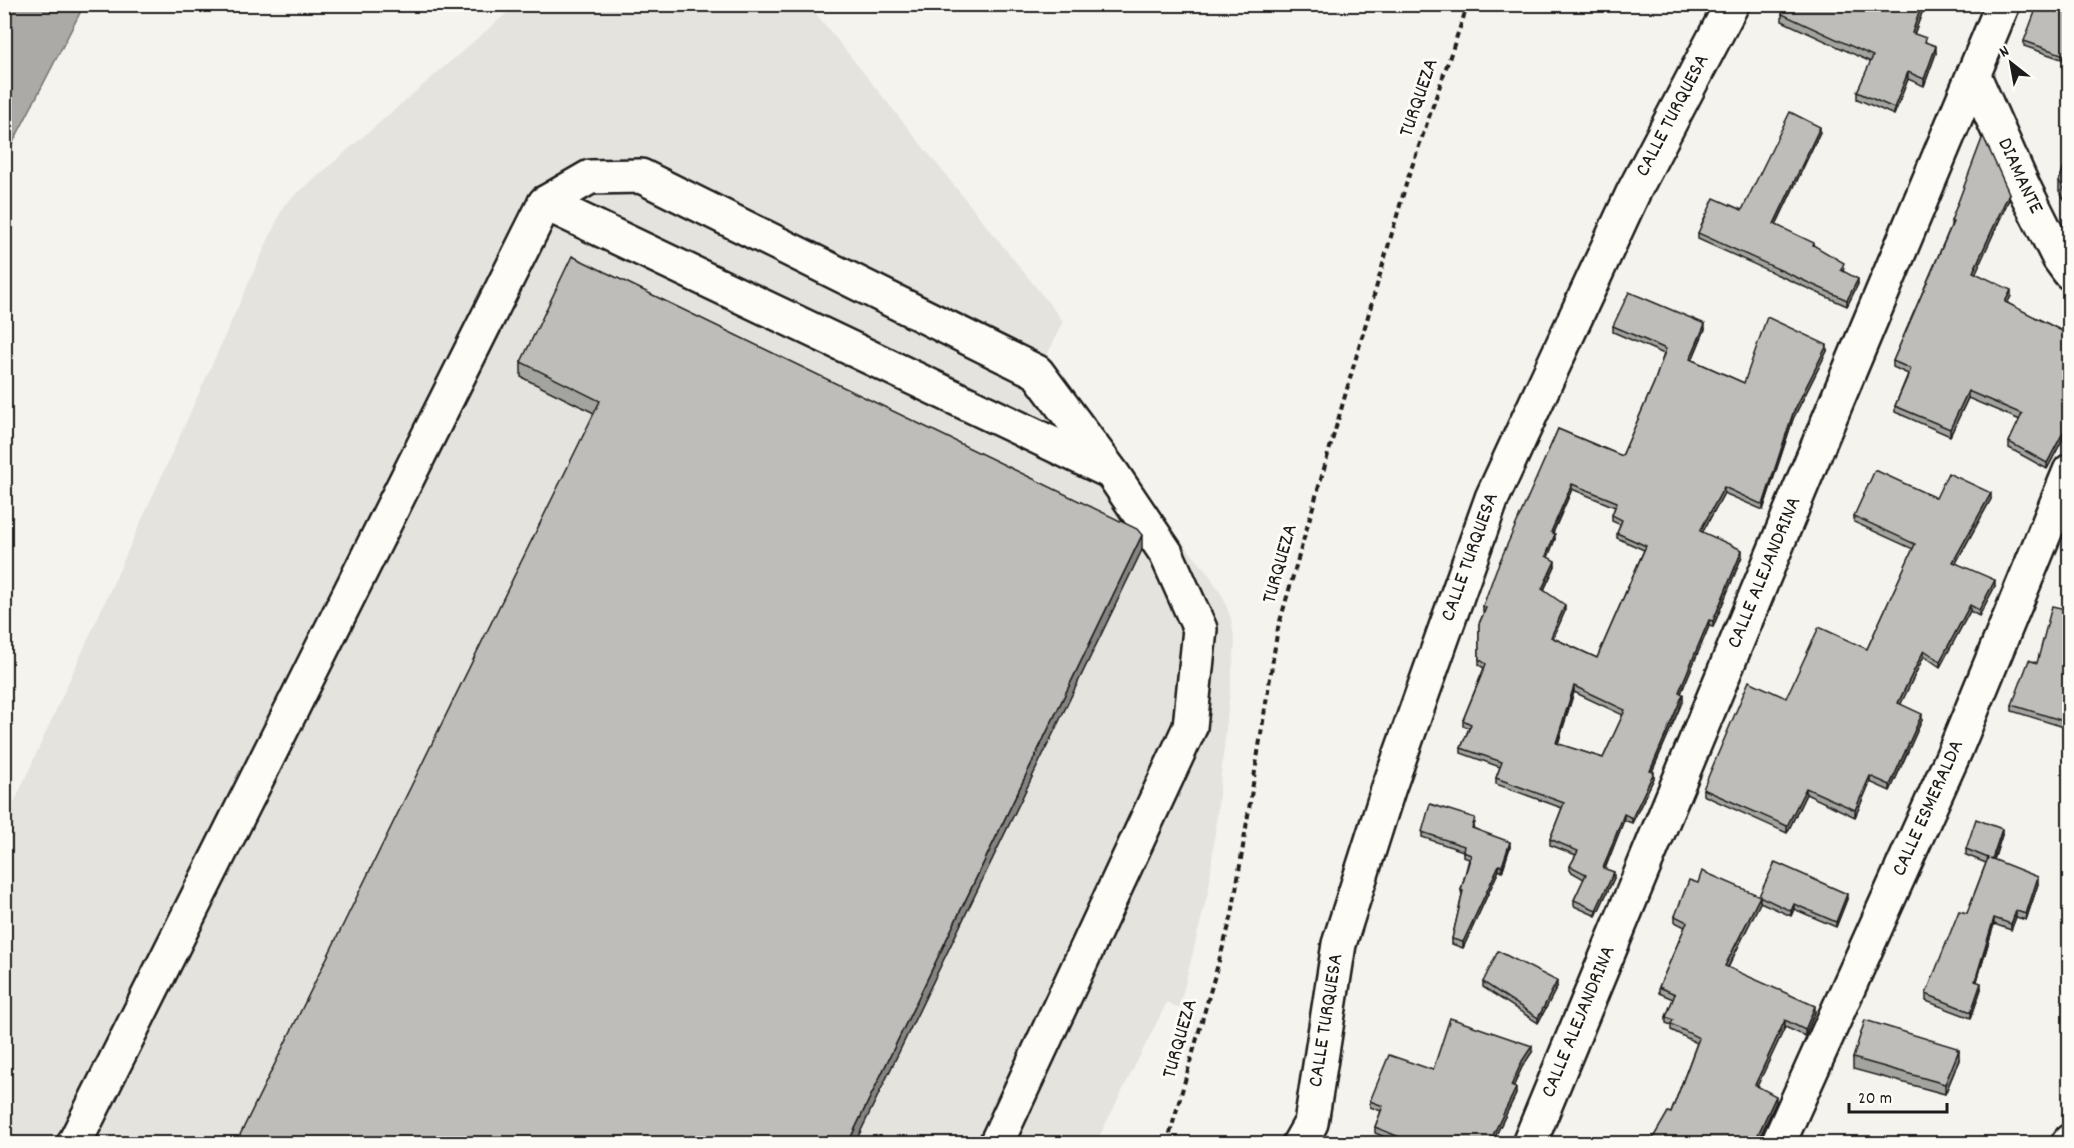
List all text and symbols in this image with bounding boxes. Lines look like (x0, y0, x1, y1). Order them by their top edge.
north arrow (1981, 33, 2041, 93)
text: N (1995, 40, 2014, 64)
street label: CALLE TURQUESA (1629, 49, 1718, 183)
street label: TURQUEZA (1393, 55, 1447, 141)
street label: DIAMANTE (1989, 133, 2050, 220)
street label: CALLE TURQUESA (1434, 489, 1508, 626)
street label: CALLE ALEJANDRINA (1720, 492, 1810, 654)
street label: TURQUEZA (1255, 521, 1307, 607)
street label: CALLE ESMERALDA (1885, 736, 1973, 881)
street label: CALLE ALEJANDRINA (1535, 941, 1624, 1103)
street label: CALLE TURQUESA (1302, 952, 1352, 1089)
street label: TURQUEZA (1155, 996, 1207, 1082)
scale bar (1849, 1076, 1946, 1114)
text: 20 m (1858, 1087, 1892, 1112)

